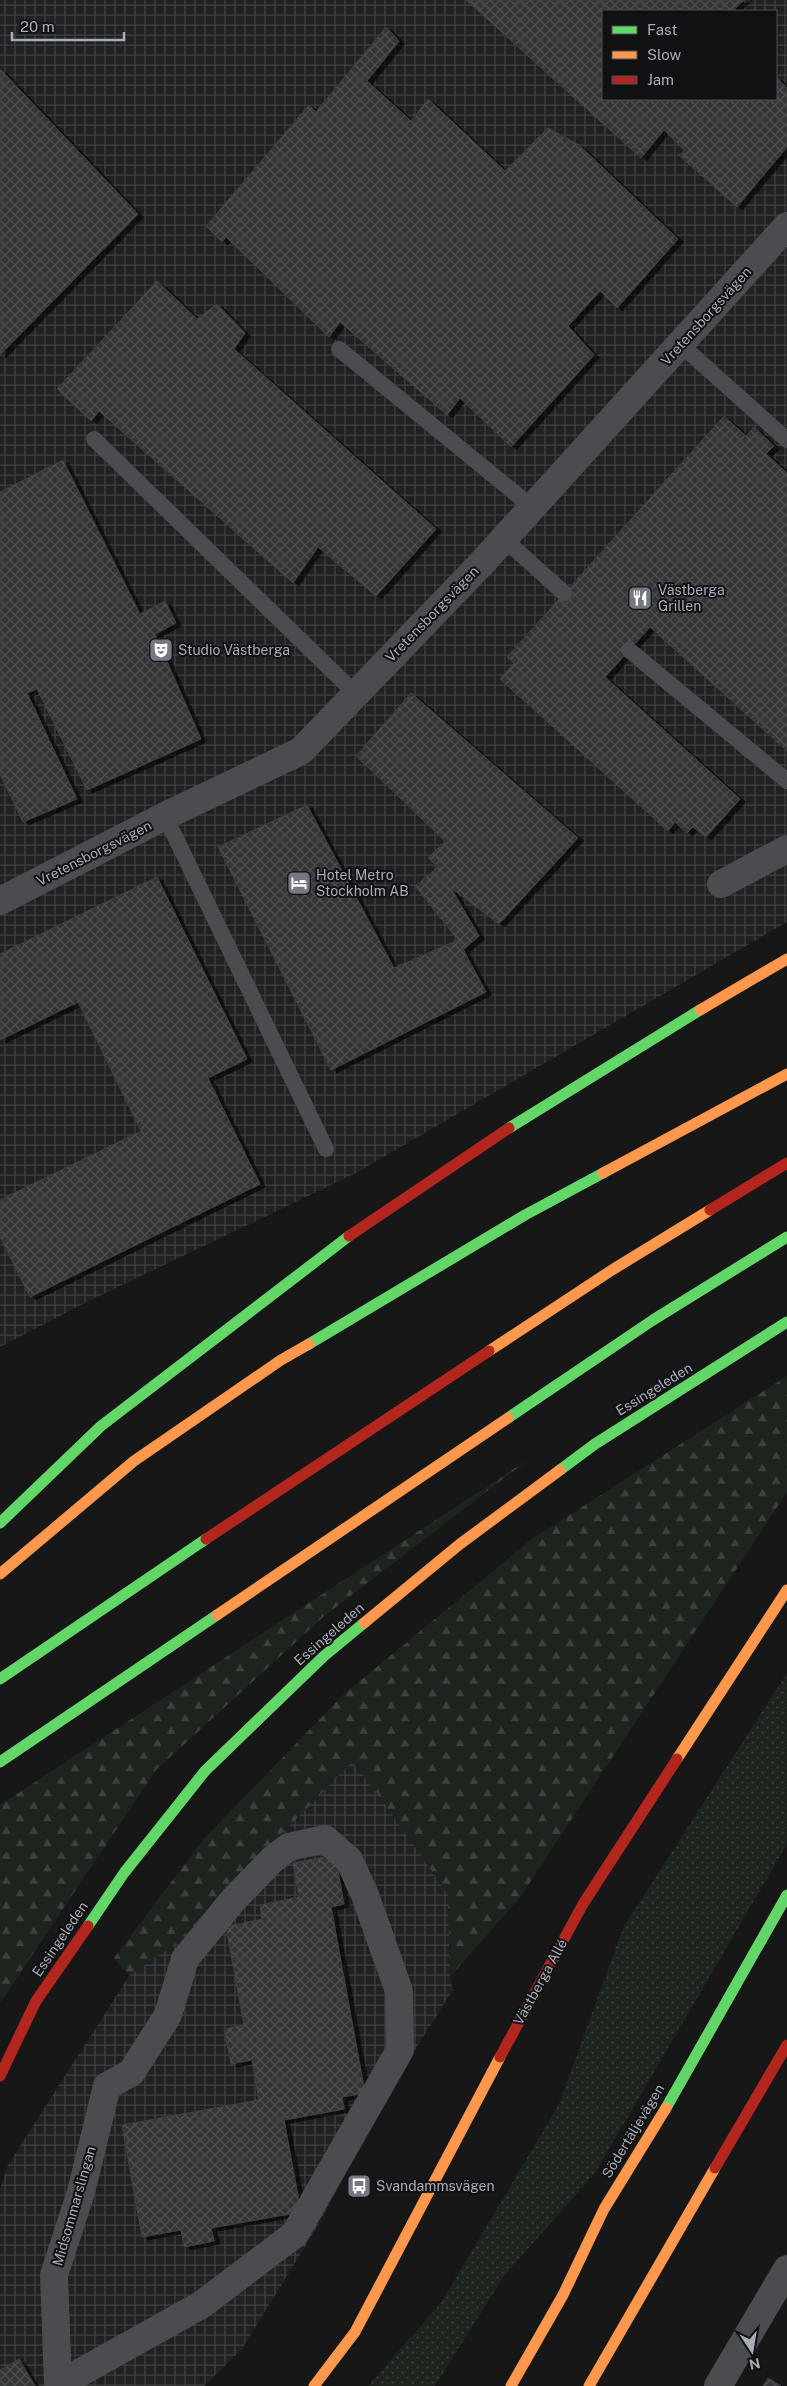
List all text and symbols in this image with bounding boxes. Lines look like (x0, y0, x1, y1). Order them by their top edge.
scale bar (12, 10, 125, 42)
legend (602, 10, 777, 100)
text: 20 m (20, 18, 55, 35)
text: Fast (647, 21, 677, 38)
text: Slow (647, 46, 682, 63)
text: Jam (647, 71, 674, 88)
street label: Vretensborgsvägen (658, 264, 754, 368)
street label: Vretensborgsvägen (382, 563, 482, 665)
place label: Västberga Grillen (658, 582, 725, 614)
restaurant icon: Västberga Grillen (627, 585, 653, 611)
theatre icon: Studio Västberga (148, 637, 174, 663)
place label: Studio Västberga (178, 642, 290, 658)
street label: Vretensborgsvägen (34, 817, 154, 889)
place label: Hotel Metro Stockholm AB (316, 867, 409, 899)
hotel icon: Hotel Metro Stockholm AB (286, 870, 312, 896)
street label: Essingeleden (613, 1359, 695, 1419)
street label: Essingeleden (291, 1599, 367, 1669)
street label: Essingeleden (29, 1898, 91, 1980)
street label: Västberga Allé (510, 1936, 570, 2028)
street label: Södertäljevägen (599, 2081, 667, 2181)
street label: Midsommarslingan (49, 2144, 99, 2268)
bus stop icon: Svandammsvägen (346, 2173, 372, 2199)
place label: Svandammsvägen (376, 2178, 495, 2194)
north arrow (727, 2326, 777, 2376)
text: N (748, 2355, 762, 2373)

